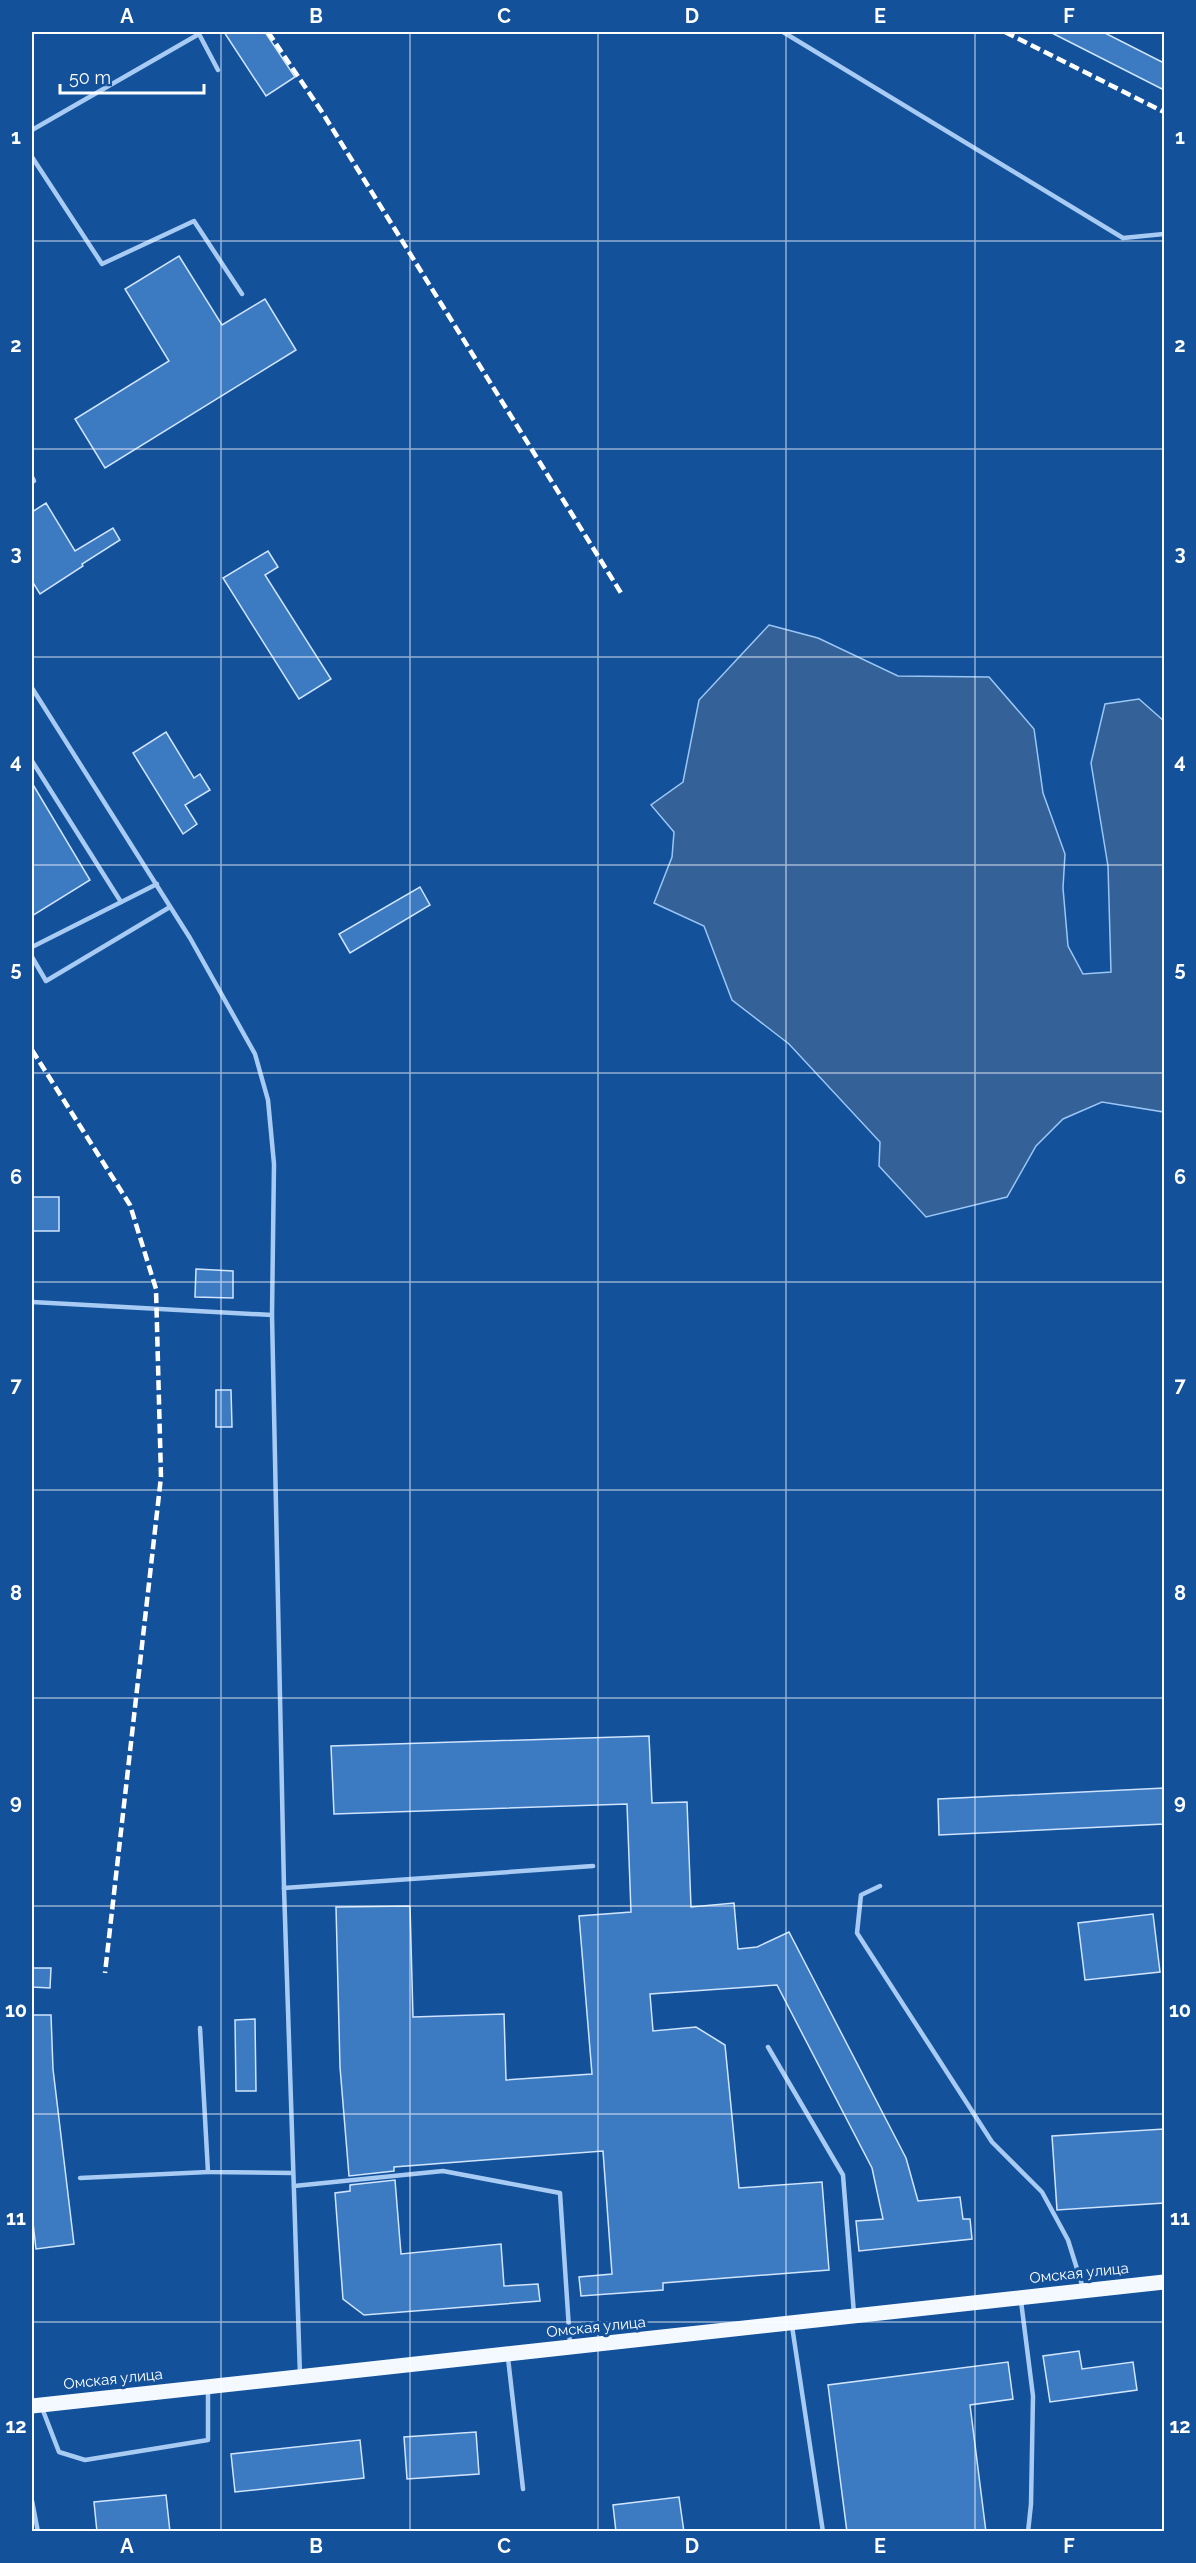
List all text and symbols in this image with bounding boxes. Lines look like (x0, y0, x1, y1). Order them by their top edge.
text: A (120, 4, 134, 28)
text: B (309, 4, 323, 28)
text: C (497, 4, 511, 28)
text: D (685, 4, 699, 28)
text: E (874, 4, 886, 28)
text: F (1063, 4, 1075, 28)
scale bar (60, 57, 204, 95)
text: 50 m (69, 67, 111, 88)
text: 1 (11, 125, 21, 149)
text: 1 (1175, 125, 1185, 149)
text: 2 (10, 333, 22, 357)
text: 2 (1174, 333, 1186, 357)
text: 3 (10, 541, 22, 565)
text: 3 (1174, 541, 1186, 565)
text: 4 (10, 749, 22, 773)
text: 4 (1174, 749, 1186, 773)
text: 5 (10, 957, 22, 981)
text: 5 (1174, 957, 1186, 981)
text: 6 (10, 1165, 22, 1189)
text: 6 (1174, 1165, 1186, 1189)
text: 7 (10, 1373, 22, 1397)
text: 7 (1174, 1373, 1186, 1397)
text: 8 (10, 1581, 22, 1605)
text: 8 (1174, 1581, 1186, 1605)
text: 9 (10, 1790, 22, 1814)
text: 9 (1174, 1790, 1186, 1814)
text: 10 (5, 1998, 27, 2022)
text: 10 (1169, 1998, 1191, 2022)
text: 11 (6, 2206, 26, 2230)
text: 11 (1170, 2206, 1190, 2230)
street label: Омская улица (1029, 2259, 1129, 2287)
street label: Омская улица (546, 2313, 646, 2341)
street label: Омская улица (63, 2365, 163, 2393)
text: 12 (5, 2414, 27, 2438)
text: 12 (1169, 2414, 1191, 2438)
text: A (120, 2534, 134, 2558)
text: B (309, 2534, 323, 2558)
text: C (497, 2534, 511, 2558)
text: D (685, 2534, 699, 2558)
text: E (874, 2534, 886, 2558)
text: F (1063, 2534, 1075, 2558)

